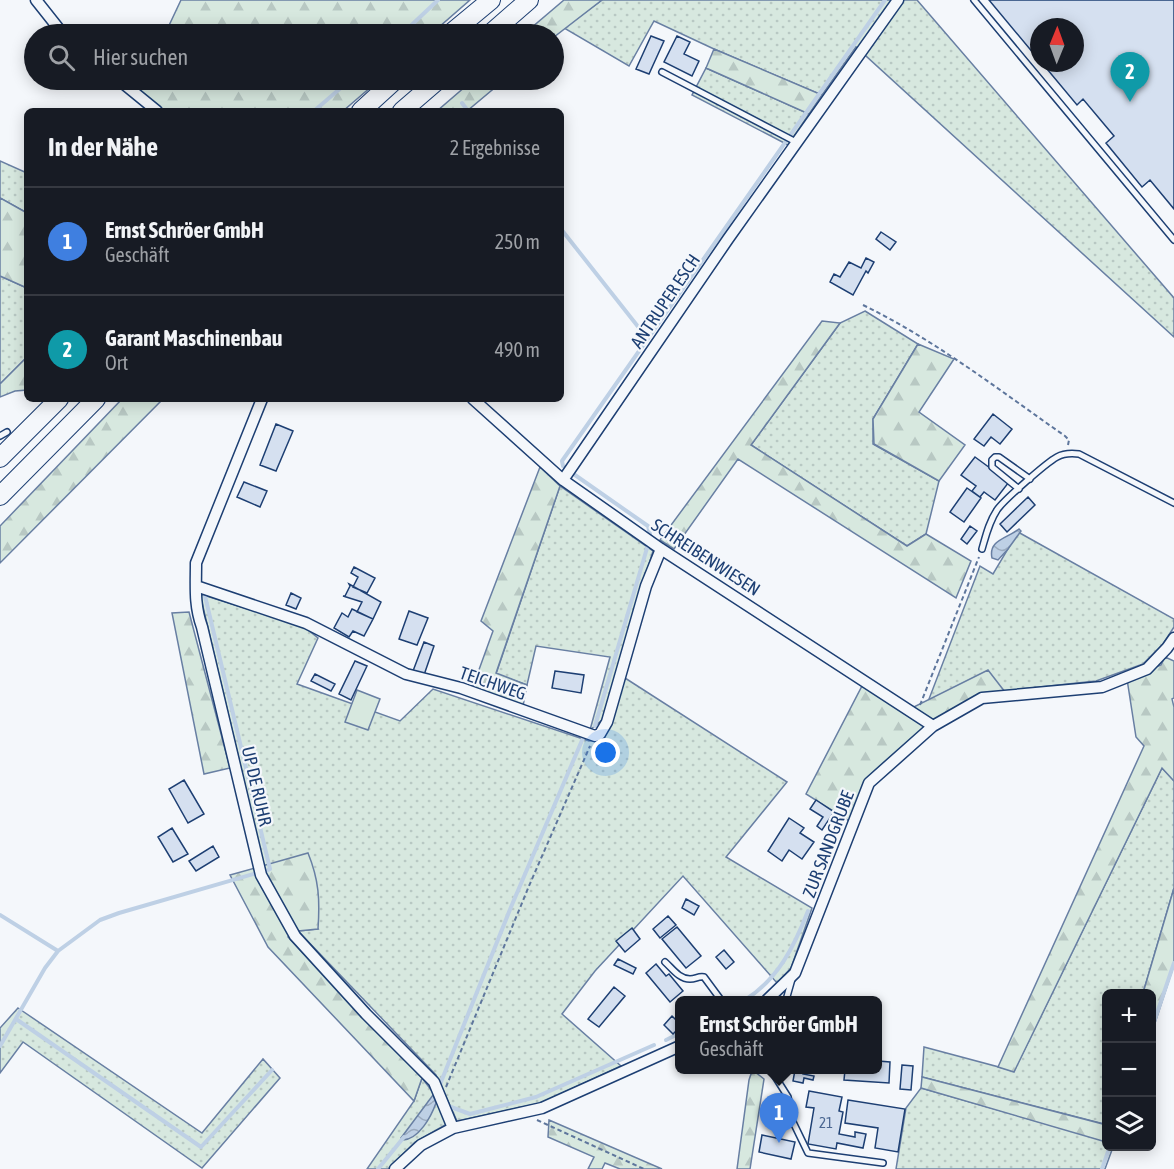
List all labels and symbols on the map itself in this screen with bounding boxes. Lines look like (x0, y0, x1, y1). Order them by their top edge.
north arrow (1030, 18, 1084, 72)
pin: 2 (1110, 52, 1150, 102)
street label: ANTRUPER ESCH (626, 250, 704, 352)
street label: SCHREIBENWIESEN (648, 514, 764, 600)
street label: TEICHWEG (457, 662, 529, 704)
your location (591, 738, 620, 767)
street label: UP DE RUHR (238, 744, 276, 828)
street label: ZUR SANDGRUBE (798, 787, 858, 900)
pin: 1 (760, 1094, 798, 1143)
house number: 21 (819, 1114, 833, 1131)

